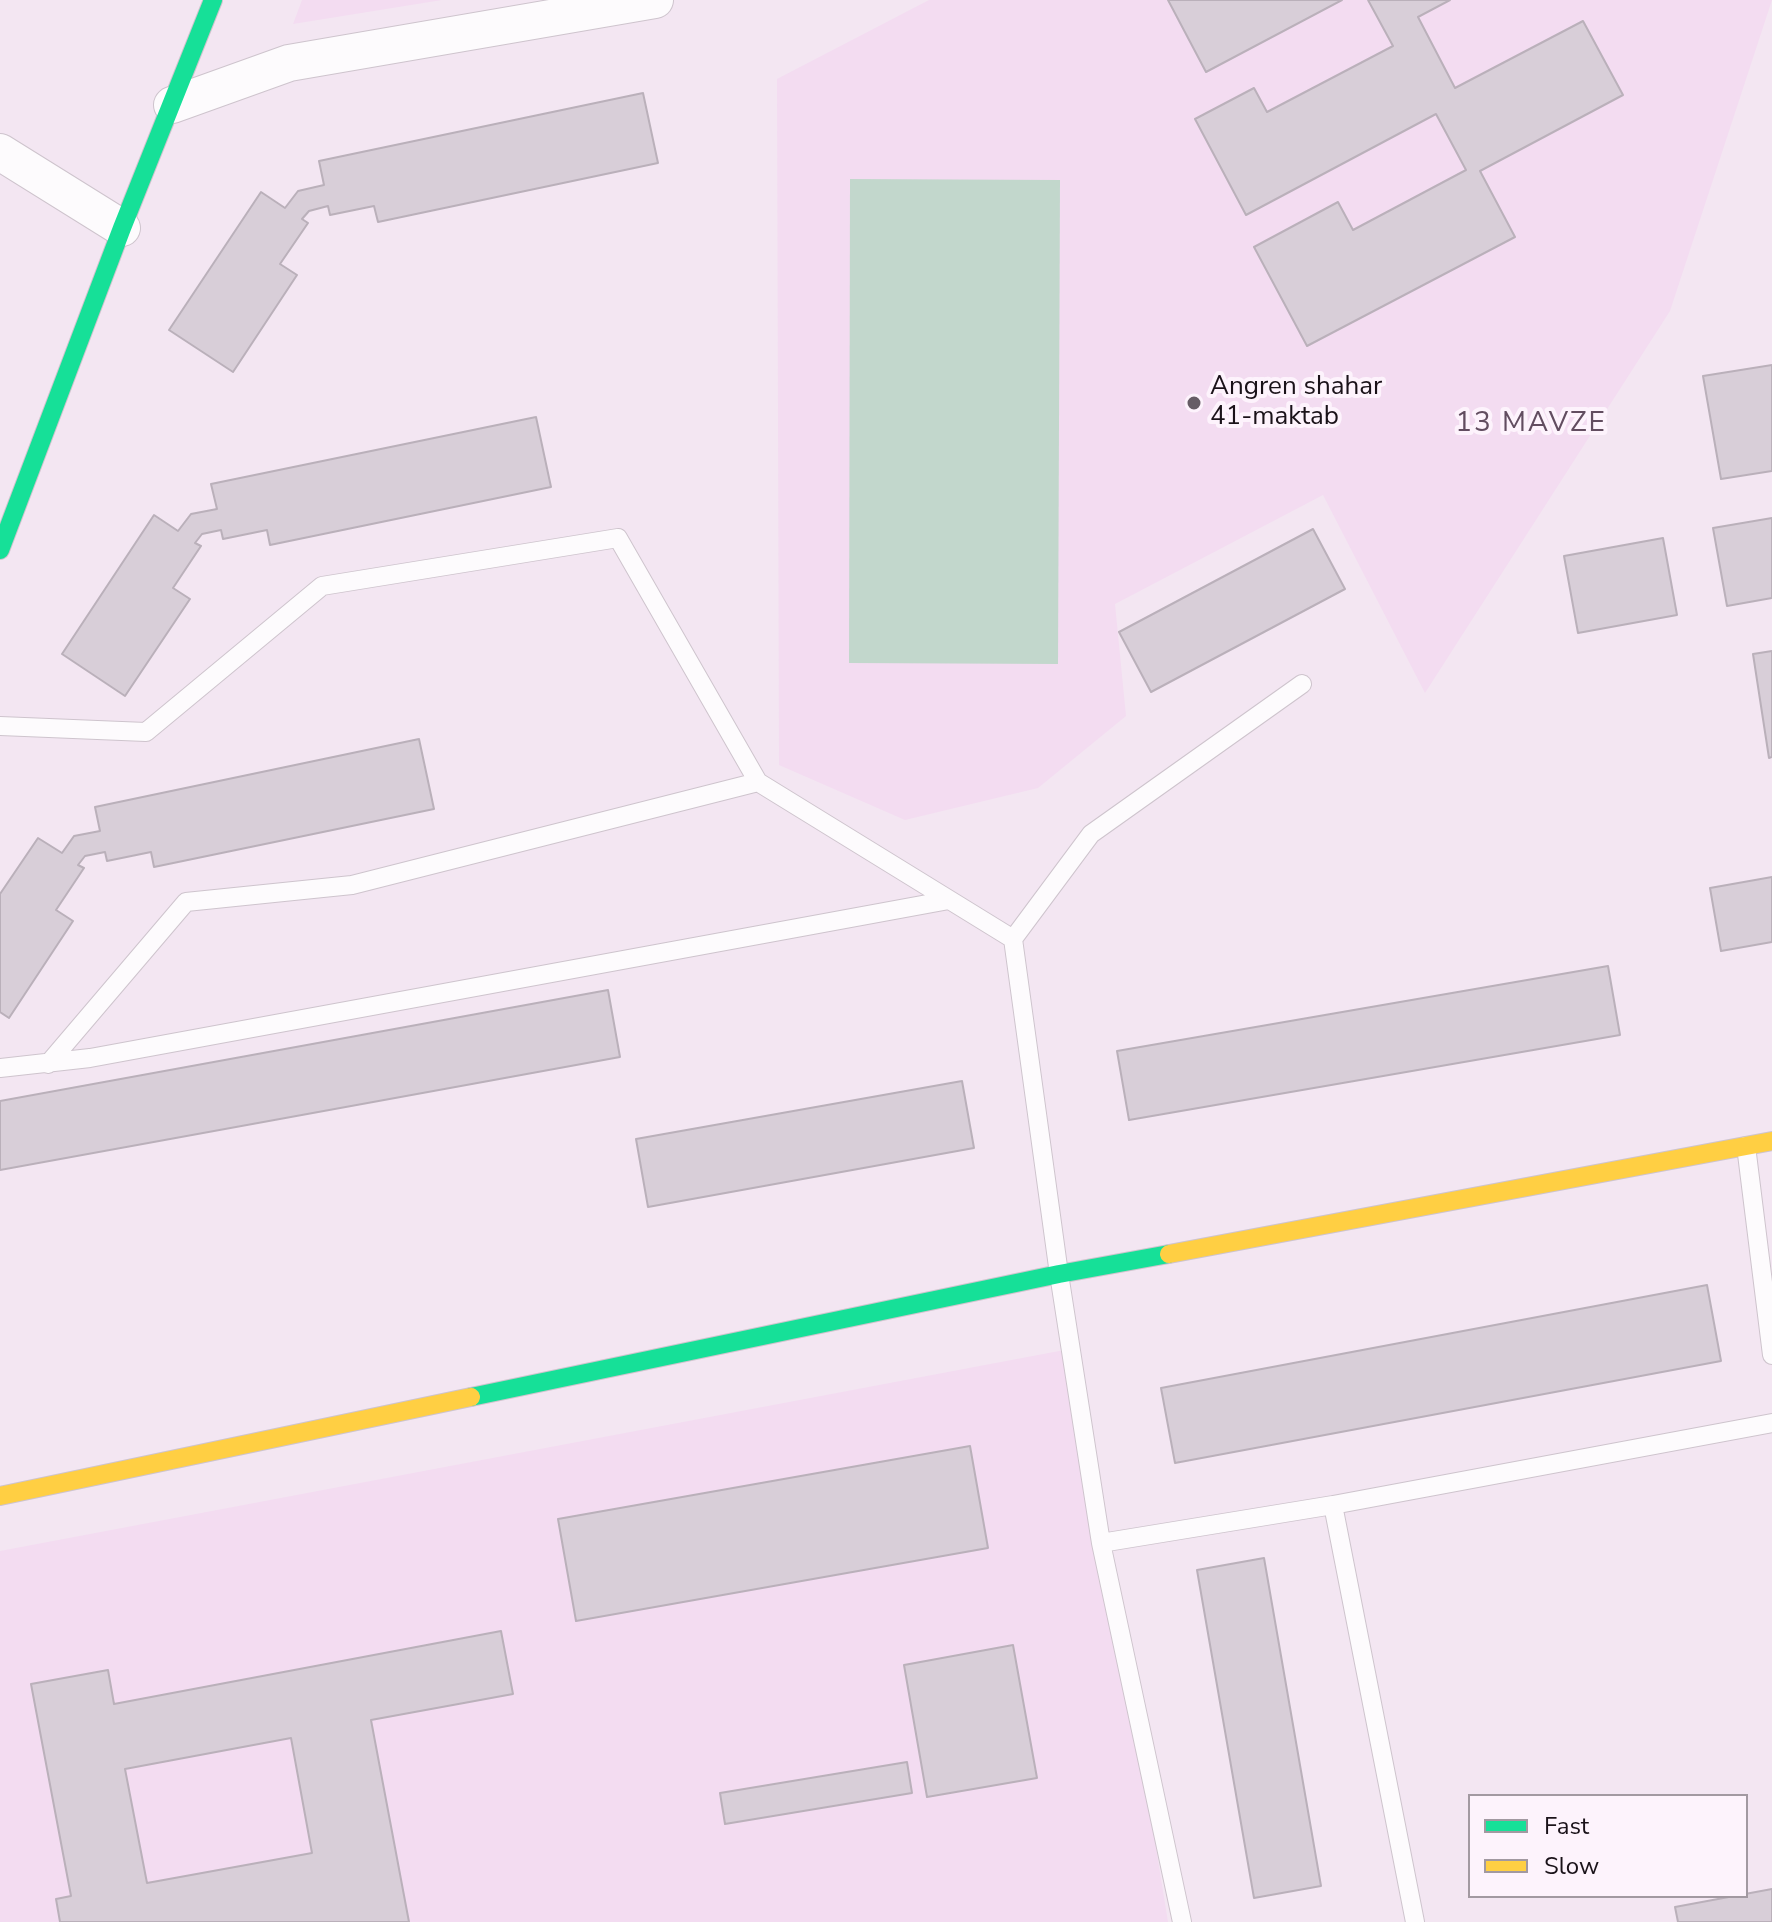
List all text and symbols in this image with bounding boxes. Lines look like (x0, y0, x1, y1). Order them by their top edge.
place label: Angren shahar 41-maktab (1210, 372, 1382, 434)
marker: Angren shahar 41-maktab (1185, 394, 1203, 412)
district label: 13 MAVZE (1455, 407, 1607, 441)
legend (1468, 1794, 1748, 1898)
text: Fast (1544, 1810, 1589, 1842)
text: Slow (1544, 1850, 1599, 1882)

